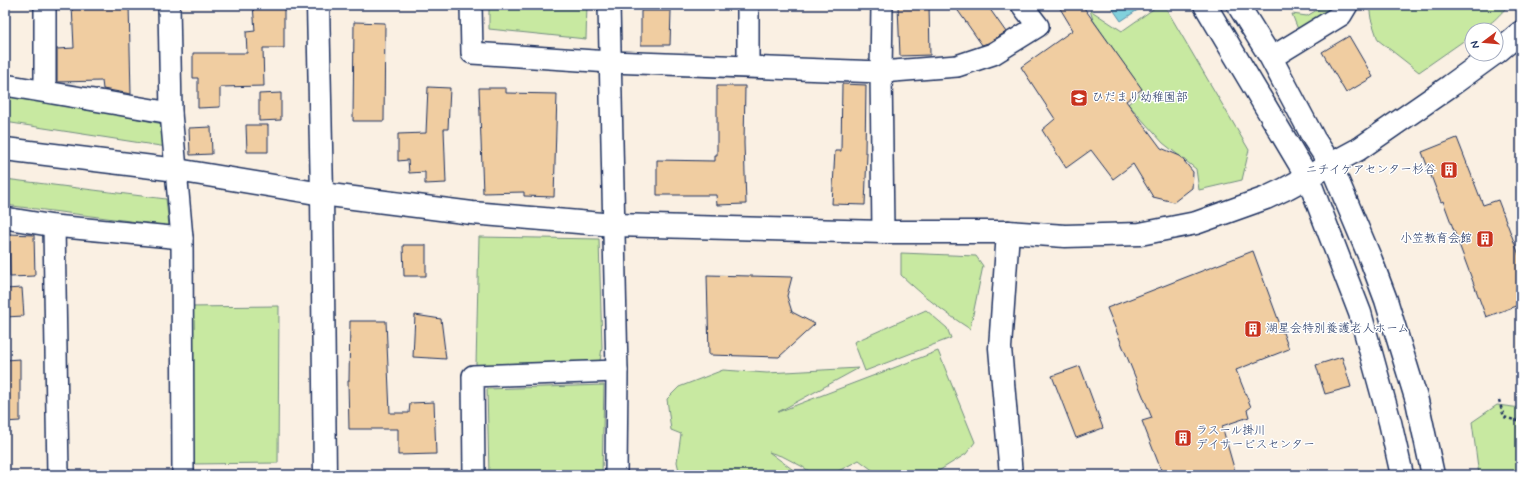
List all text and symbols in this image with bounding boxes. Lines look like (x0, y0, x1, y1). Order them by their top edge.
north arrow (1464, 22, 1504, 62)
text: N (1468, 39, 1483, 50)
school or university icon: ひだまり幼稚園部 (1069, 88, 1089, 108)
place label: ひだまり幼稚園部 (1092, 90, 1188, 106)
building icon: ニチイケアセンター杉谷 (1439, 160, 1459, 180)
place label: ニチイケアセンター杉谷 (1305, 162, 1436, 178)
building icon: 小笠教育会館 (1475, 229, 1495, 249)
place label: 小笠教育会館 (1400, 231, 1472, 247)
building icon: 湖星会特別養護老人ホーム (1243, 319, 1263, 339)
place label: 湖星会特別養護老人ホーム (1266, 321, 1410, 337)
place label: ラスール掛川 デイサービスセンター (1196, 423, 1315, 453)
building icon: ラスール掛川 デイサービスセンター (1173, 428, 1193, 448)

